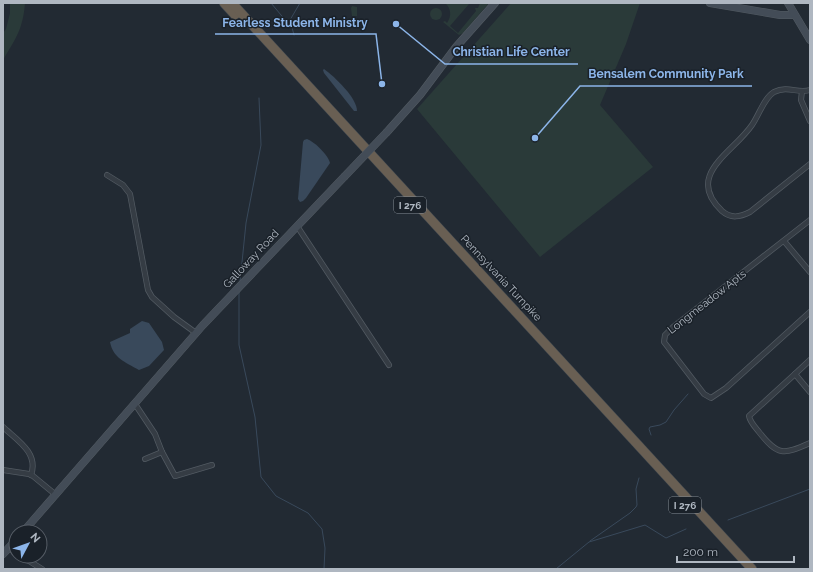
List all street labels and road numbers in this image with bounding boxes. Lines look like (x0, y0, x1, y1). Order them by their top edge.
road number: I 276 (394, 197, 426, 213)
street label: Galloway Road (220, 227, 282, 291)
street label: Pennsylvania Turnpike (458, 232, 545, 324)
street label: Longmeadow Apts (665, 267, 749, 337)
road number: I 276 (669, 497, 701, 513)

